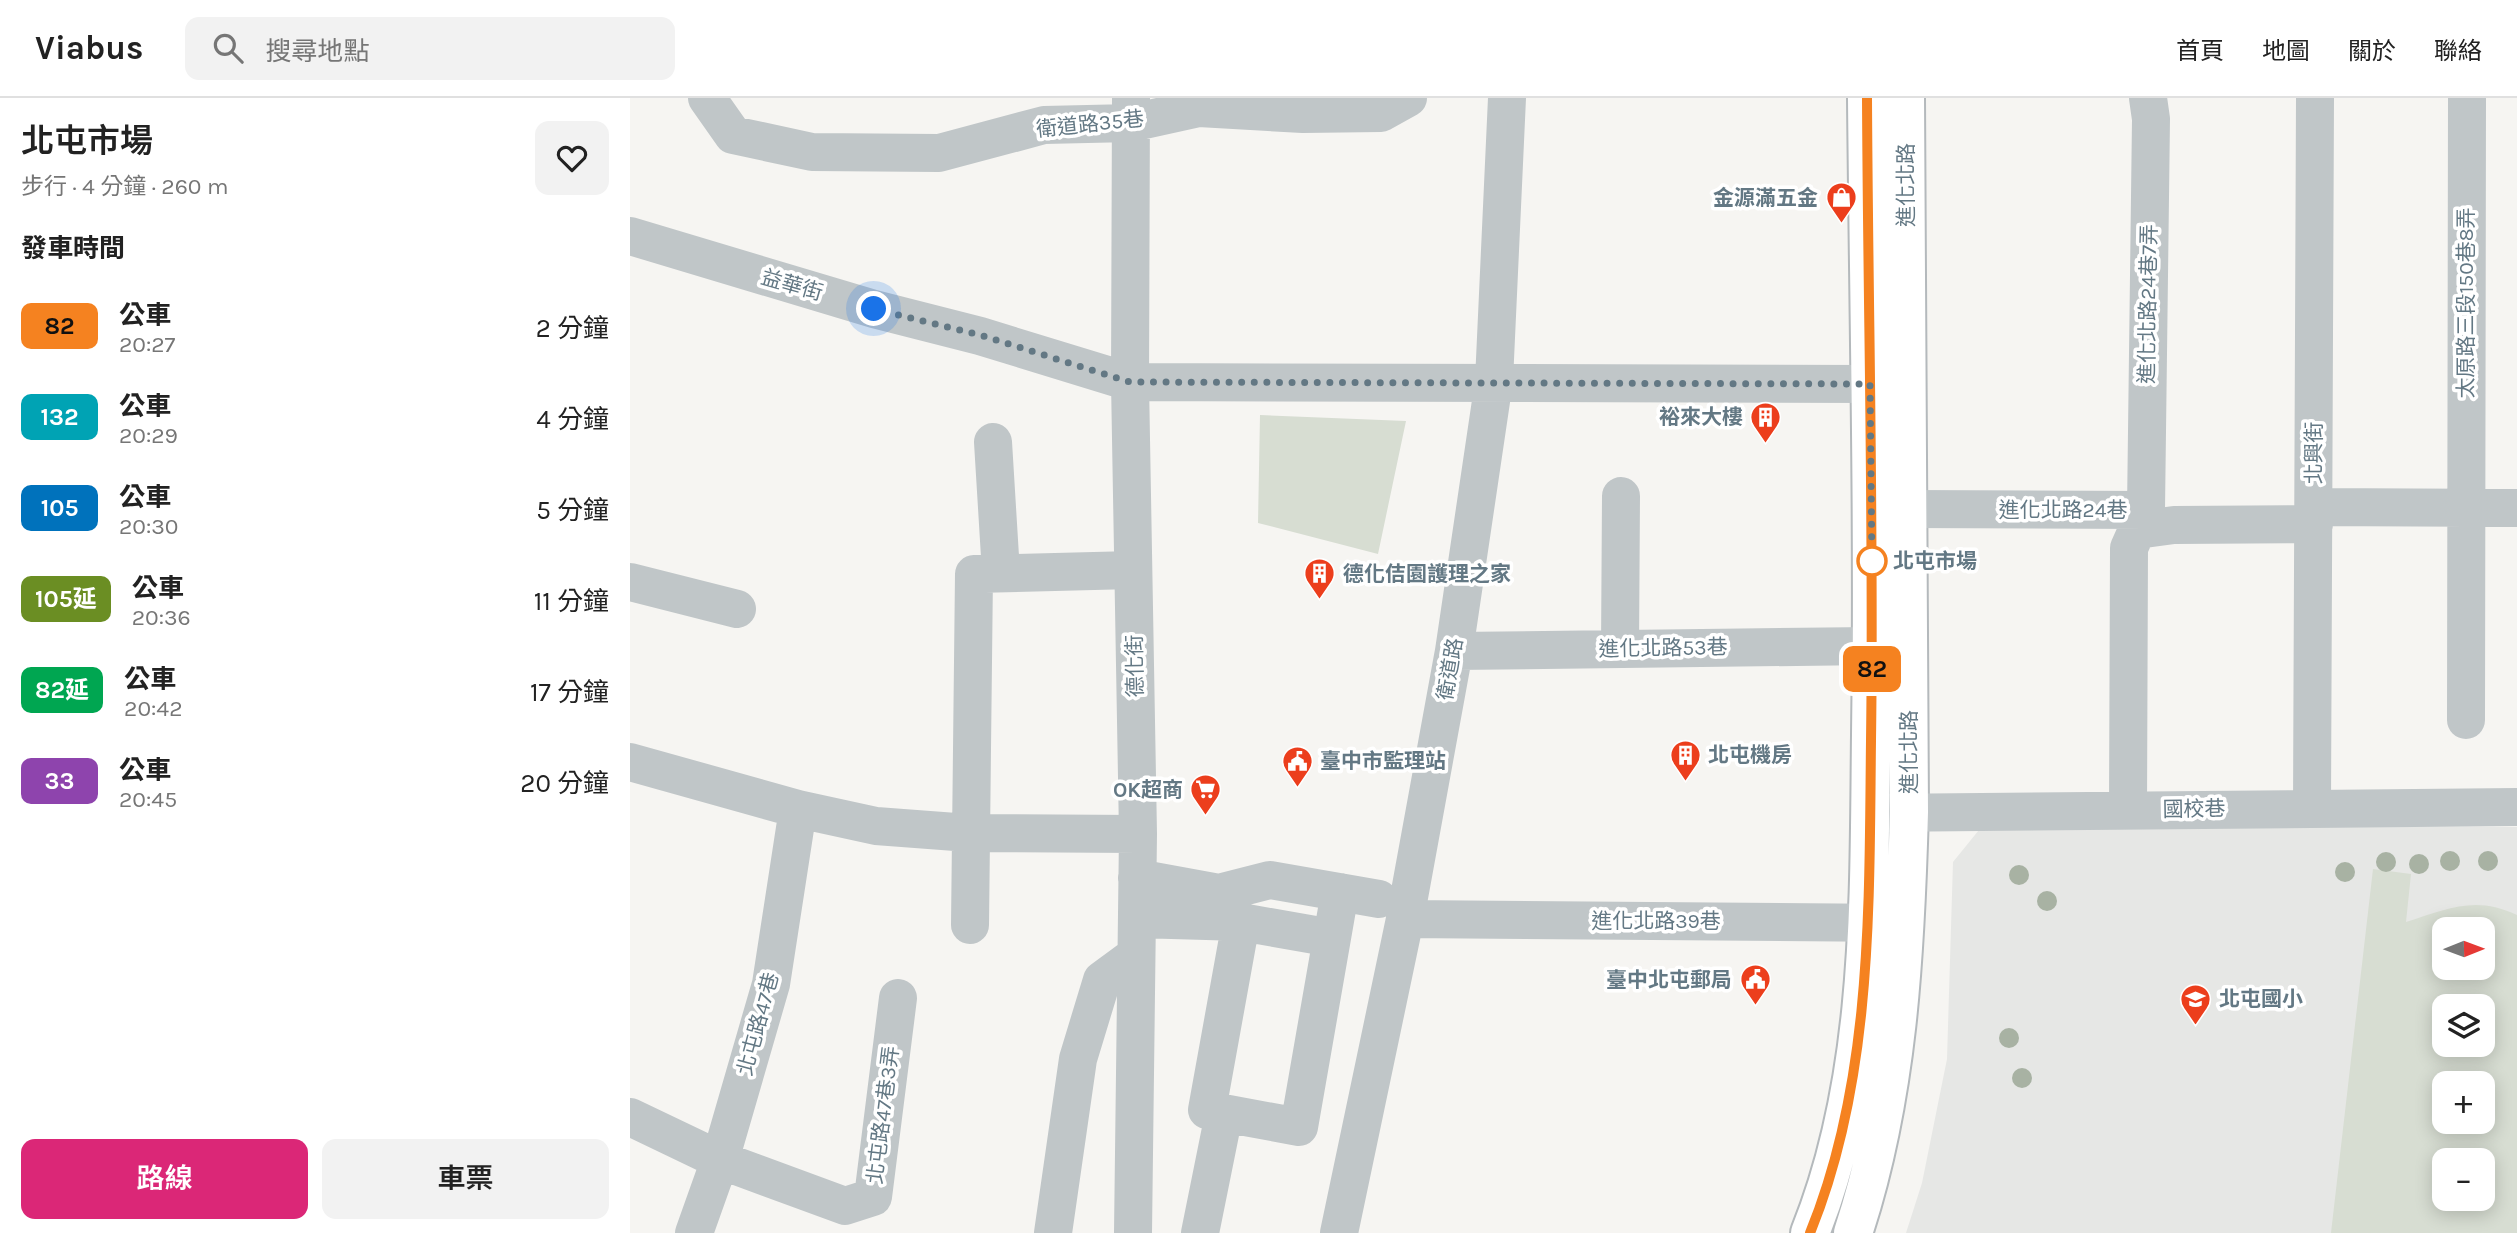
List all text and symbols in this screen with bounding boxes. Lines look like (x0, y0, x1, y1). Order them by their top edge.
search box (185, 17, 675, 80)
text: Viabus (35, 29, 143, 67)
icon: search (209, 29, 247, 67)
text: 搜尋地點 (265, 36, 369, 67)
text: 首頁 (2176, 37, 2224, 65)
text: 地圖 (2262, 37, 2310, 65)
text: 關於 (2348, 37, 2396, 65)
text: 聯絡 (2434, 37, 2482, 65)
street label: 衛道路35巷 (1035, 106, 1145, 142)
button: heart (535, 121, 609, 195)
text: 北屯市場 (21, 122, 153, 160)
street label: 進化北路 (1894, 143, 1918, 227)
text: 步行 · 4 分鐘 · 260 m (21, 173, 229, 200)
shop icon: 金源滿五金 (1824, 181, 1858, 225)
place label: 金源滿五金 (1713, 186, 1818, 210)
street label: 太原路三段150巷8弄 (2454, 207, 2478, 399)
street label: 進化北路24巷7弄 (2135, 224, 2161, 384)
text: 發車時間 (21, 233, 125, 264)
street label: 益華街 (758, 265, 826, 305)
your location (856, 291, 891, 326)
text: 公車 (119, 300, 171, 331)
text: 82 (44, 312, 75, 340)
text: 2 分鐘 (536, 313, 609, 344)
text: 20:27 (119, 331, 175, 358)
text: 公車 (119, 391, 171, 422)
building icon: 裕來大樓 (1749, 400, 1783, 444)
text: 132 (40, 403, 79, 431)
text: 4 分鐘 (536, 404, 609, 435)
place label: 裕來大樓 (1659, 405, 1743, 429)
text: 20:29 (119, 422, 178, 449)
street label: 北興街 (2302, 422, 2326, 485)
text: 公車 (119, 482, 171, 513)
text: 105 (41, 494, 78, 522)
text: 5 分鐘 (536, 495, 609, 526)
street label: 進化北路24巷 (1999, 498, 2127, 522)
text: 20:30 (119, 513, 179, 540)
marker: 北屯市場 (1857, 546, 1887, 576)
place label: 北屯市場 (1893, 549, 1977, 573)
building icon: 德化佶園護理之家 (1303, 557, 1337, 601)
place label: 德化佶園護理之家 (1343, 562, 1511, 586)
text: 公車 (132, 573, 184, 604)
text: 105延 (35, 585, 97, 613)
text: 11 分鐘 (534, 586, 609, 617)
text: 20:36 (132, 604, 191, 631)
street label: 德化街 (1122, 634, 1148, 698)
street label: 進化北路53巷 (1598, 635, 1728, 661)
street label: 衛道路 (1433, 636, 1467, 702)
line badge: 82 (1840, 646, 1904, 692)
text: 82 (1857, 655, 1887, 683)
text: 公車 (124, 664, 176, 695)
text: 82延 (35, 676, 89, 704)
text: 17 分鐘 (530, 677, 609, 708)
text: 20:42 (124, 695, 183, 722)
street label: 進化北路 (1897, 710, 1921, 794)
building icon: 北屯機房 (1668, 738, 1702, 782)
place label: 北屯機房 (1708, 743, 1792, 767)
public building icon: 臺中市監理站 (1280, 744, 1314, 788)
place label: 臺中市監理站 (1320, 749, 1446, 773)
text: 公車 (119, 755, 171, 786)
text: 33 (45, 767, 74, 795)
text: 20 分鐘 (520, 768, 609, 799)
supermarket icon: OK超商 (1189, 773, 1223, 817)
place label: OK超商 (1113, 778, 1183, 802)
text: 20:45 (119, 786, 177, 813)
street label: 國校巷 (2162, 796, 2226, 822)
street label: 進化北路39巷 (1591, 909, 1721, 933)
north arrow (2432, 917, 2496, 980)
map controls (2432, 917, 2495, 1211)
public building icon: 臺中北屯郵局 (1738, 963, 1772, 1007)
place label: 臺中北屯郵局 (1606, 968, 1732, 992)
street label: 北屯路47巷 (733, 970, 783, 1078)
school or university icon: 北屯國小 (2179, 982, 2213, 1026)
place label: 北屯國小 (2219, 987, 2303, 1011)
button: layers (2432, 994, 2495, 1057)
street label: 北屯路47巷3弄 (863, 1045, 903, 1185)
button: + (2432, 1071, 2495, 1134)
button: 路線 (21, 1139, 308, 1219)
button: 車票 (322, 1139, 609, 1219)
button: − (2432, 1148, 2495, 1211)

